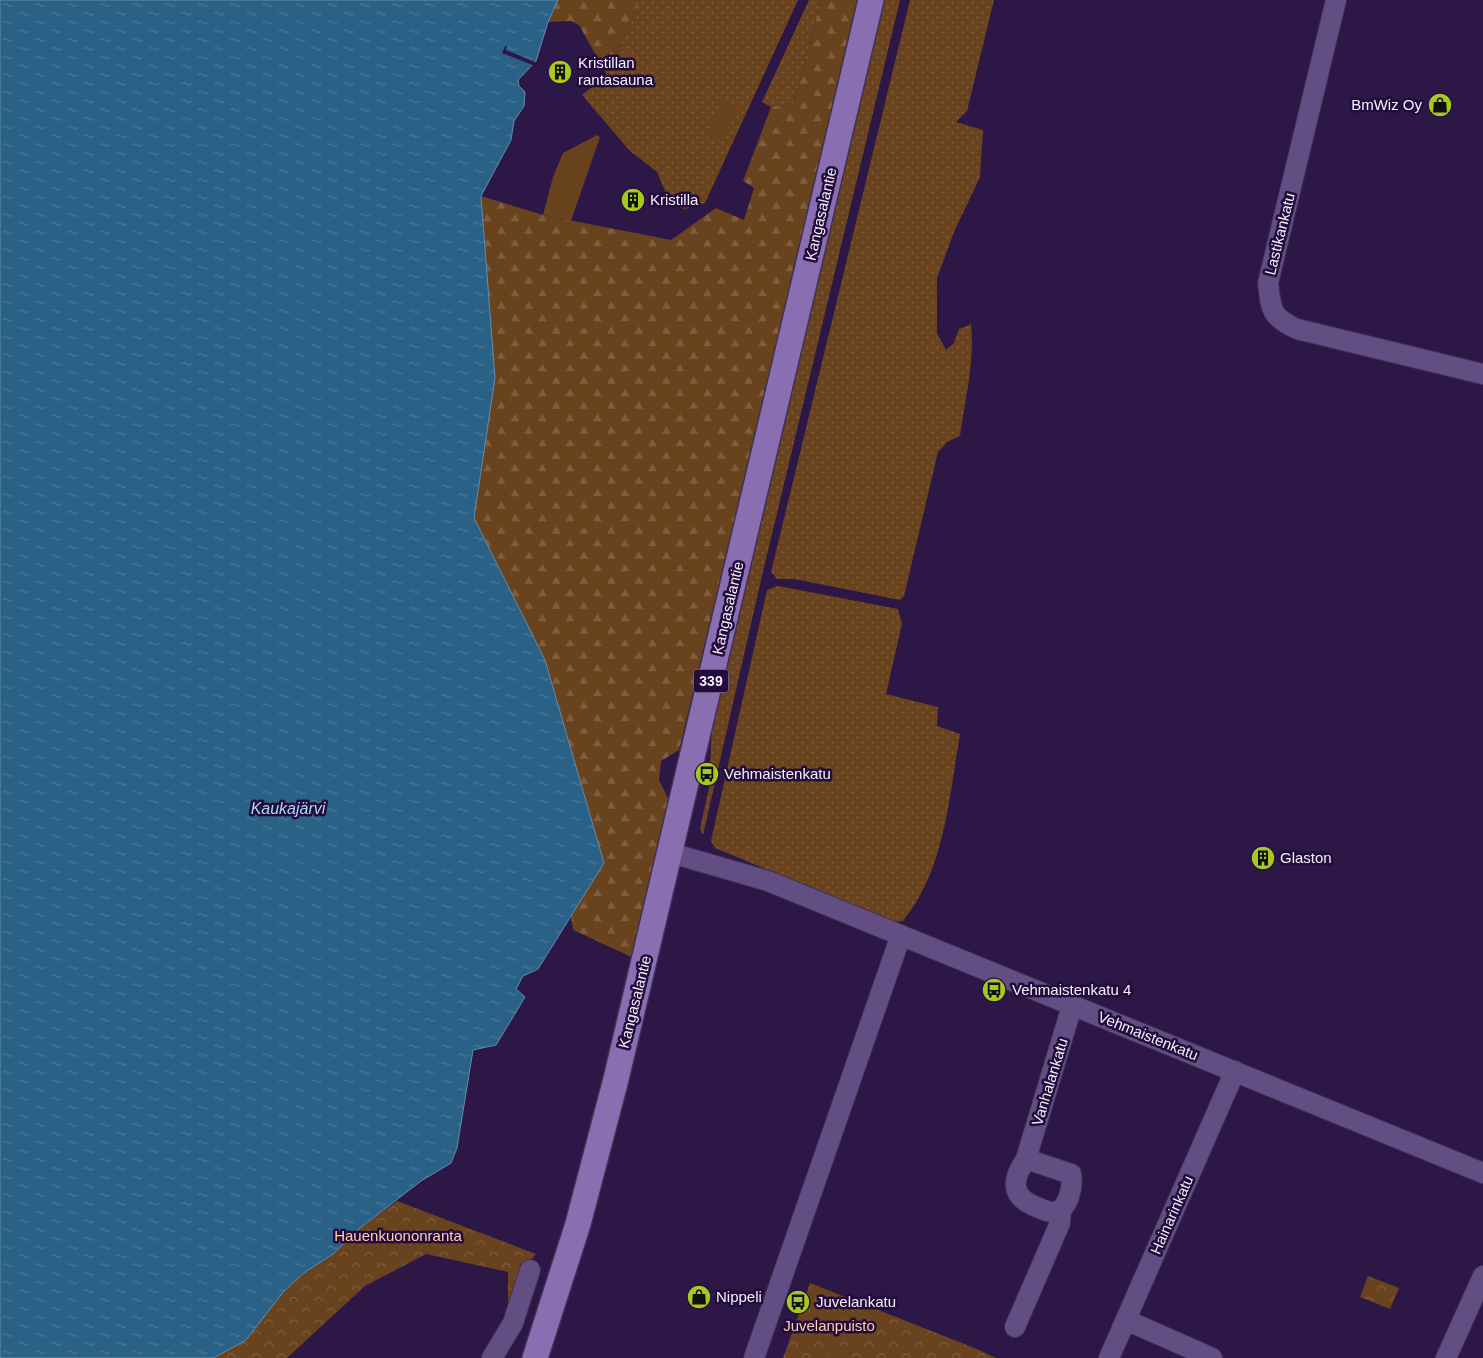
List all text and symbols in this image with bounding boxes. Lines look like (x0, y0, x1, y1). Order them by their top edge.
place label: Kristillan rantasauna (578, 54, 654, 88)
building icon: Kristillan rantasauna (547, 59, 573, 85)
shop icon: BmWiz Oy (1427, 92, 1453, 118)
place label: BmWiz Oy (1351, 96, 1422, 113)
street label: Kangasalantie (802, 166, 839, 262)
building icon: Kristilla (620, 187, 646, 213)
place label: Kristilla (650, 191, 699, 208)
street label: Lastikankatu (1261, 191, 1298, 277)
street label: Kangasalantie (709, 560, 746, 656)
road number: 339 (694, 669, 728, 692)
bus stop icon: Vehmaistenkatu (694, 761, 720, 787)
place label: Vehmaistenkatu (724, 765, 831, 782)
water label: Kaukajärvi (251, 800, 326, 817)
building icon: Glaston (1250, 845, 1276, 871)
place label: Glaston (1280, 849, 1332, 866)
street label: Kangasalantie (615, 954, 654, 1050)
bus stop icon: Vehmaistenkatu 4 (981, 977, 1007, 1003)
place label: Vehmaistenkatu 4 (1012, 981, 1131, 998)
street label: Vehmaistenkatu (1096, 1008, 1201, 1063)
street label: Vanhalankatu (1028, 1036, 1071, 1128)
street label: Hainarinkatu (1147, 1173, 1196, 1257)
park label: Hauenkuononranta (334, 1227, 462, 1244)
shop icon: Nippeli (686, 1284, 712, 1310)
place label: Nippeli (716, 1288, 762, 1305)
bus stop icon: Juvelankatu (785, 1289, 811, 1315)
place label: Juvelankatu (816, 1293, 896, 1310)
park label: Juvelanpuisto (783, 1317, 875, 1334)

